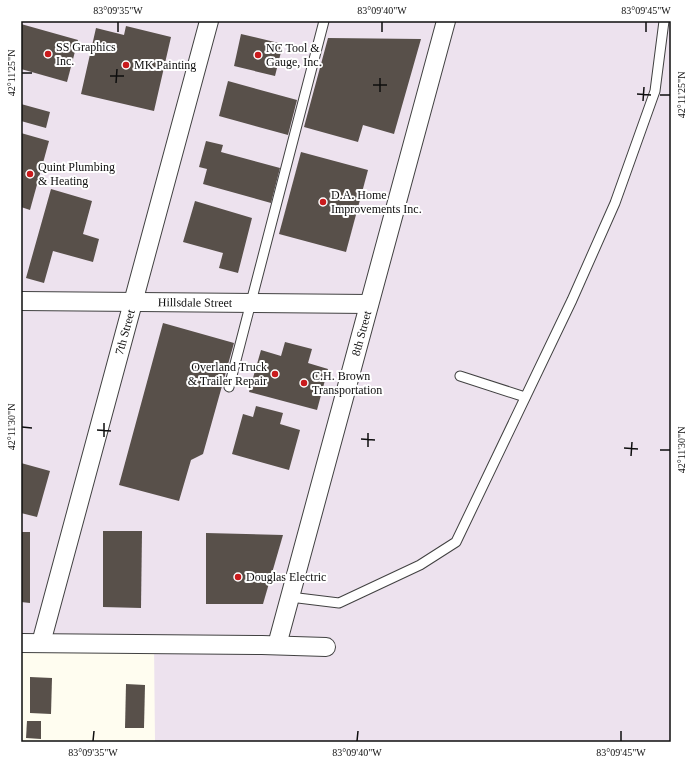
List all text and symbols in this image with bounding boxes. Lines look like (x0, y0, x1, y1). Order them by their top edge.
text: 83°09'35"W (93, 5, 143, 16)
text: 83°09'40"W (357, 5, 407, 16)
text: 83°09'45"W (621, 5, 671, 16)
place label: SS Graphics Inc. (56, 40, 116, 68)
place label: NC Tool & Gauge, Inc. (266, 41, 322, 69)
marker: SS Graphics Inc. (43, 49, 53, 59)
text: 42°11'25"N (6, 50, 17, 96)
marker: NC Tool & Gauge, Inc. (253, 50, 263, 60)
place label: MK Painting (134, 58, 196, 72)
marker: MK Painting (121, 60, 131, 70)
text: 42°11'25"N (676, 72, 687, 118)
place label: Quint Plumbing & Heating (38, 160, 115, 188)
marker: Quint Plumbing & Heating (25, 169, 35, 179)
place label: D.A. Home Improvements Inc. (331, 188, 422, 216)
marker: D.A. Home Improvements Inc. (318, 197, 328, 207)
street label: Hillsdale Street (158, 295, 233, 310)
street label: 7th Street (112, 307, 138, 356)
street label: 8th Street (349, 308, 374, 357)
place label: Overland Truck & Trailer Repair (188, 360, 267, 388)
marker: Overland Truck & Trailer Repair (270, 369, 280, 379)
place label: C.H. Brown Transportation (312, 369, 382, 397)
marker: C.H. Brown Transportation (299, 378, 309, 388)
text: 42°11'30"N (6, 404, 17, 450)
text: 42°11'30"N (676, 427, 687, 473)
place label: Douglas Electric (246, 570, 326, 584)
marker: Douglas Electric (233, 572, 243, 582)
text: 83°09'35"W (68, 747, 118, 758)
text: 83°09'40"W (332, 747, 382, 758)
text: 83°09'45"W (596, 747, 646, 758)

